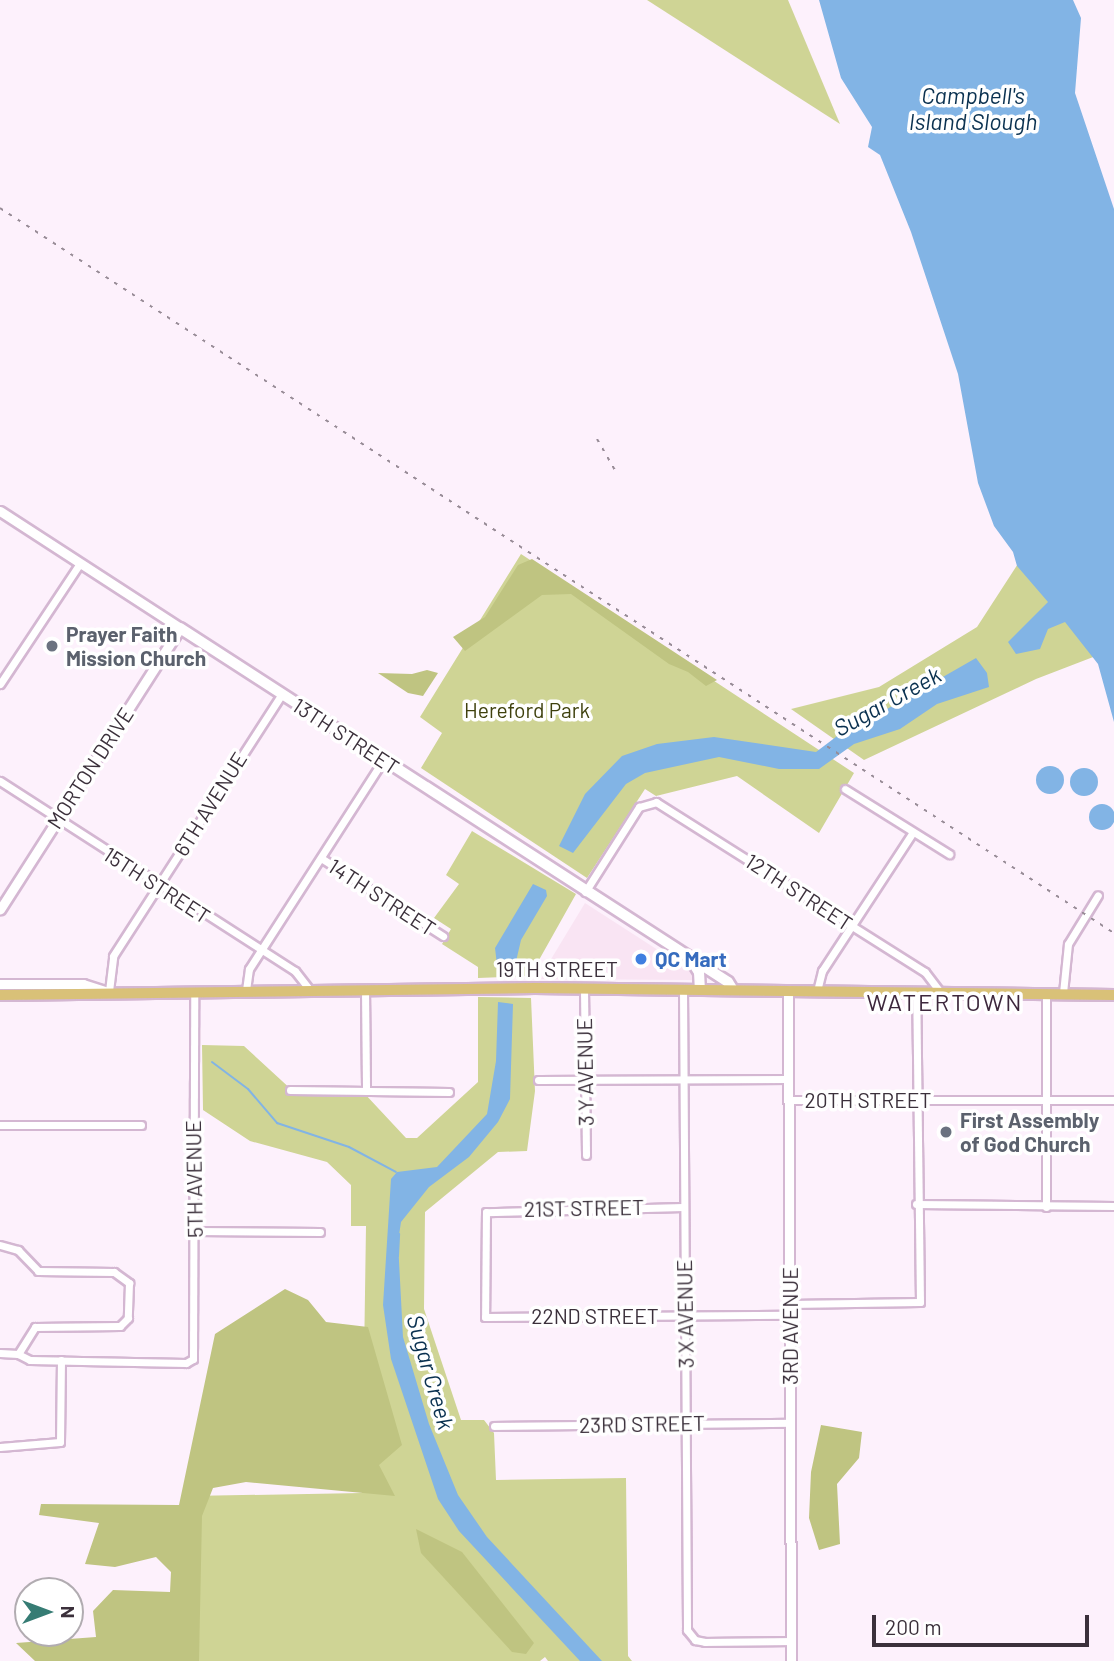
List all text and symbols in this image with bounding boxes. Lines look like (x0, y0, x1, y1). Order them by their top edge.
water label: Campbell's Island Slough (909, 81, 1037, 135)
place label: Prayer Faith Mission Church (66, 621, 206, 671)
marker: Prayer Faith Mission Church (44, 638, 60, 654)
water label: Sugar Creek (829, 660, 945, 742)
street label: 13TH STREET (288, 692, 404, 780)
park label: Hereford Park (464, 697, 590, 723)
street label: MORTON DRIVE (41, 703, 139, 833)
street label: 6TH AVENUE (168, 747, 252, 861)
street label: 15TH STREET (99, 841, 215, 929)
street label: 12TH STREET (741, 848, 857, 936)
street label: 14TH STREET (324, 853, 440, 941)
place label: QC Mart (655, 946, 727, 972)
marker: QC Mart (633, 951, 649, 967)
street label: 19TH STREET (496, 956, 618, 982)
district label: WATERTOWN (868, 988, 1022, 1016)
street label: 3 Y AVENUE (571, 1018, 599, 1126)
street label: 20TH STREET (805, 1087, 931, 1113)
place label: First Assembly of God Church (960, 1107, 1099, 1157)
street label: 5TH AVENUE (180, 1120, 208, 1238)
marker: First Assembly of God Church (938, 1124, 954, 1140)
street label: 21ST STREET (524, 1194, 644, 1222)
street label: 3 X AVENUE (671, 1259, 699, 1369)
street label: 3RD AVENUE (777, 1267, 803, 1385)
street label: 22ND STREET (531, 1303, 659, 1329)
water label: Sugar Creek (401, 1311, 461, 1433)
street label: 23RD STREET (579, 1410, 705, 1438)
north arrow (14, 1577, 84, 1647)
scale bar (876, 1602, 1093, 1646)
text: N (57, 1606, 80, 1618)
text: 200 m (885, 1614, 942, 1639)

